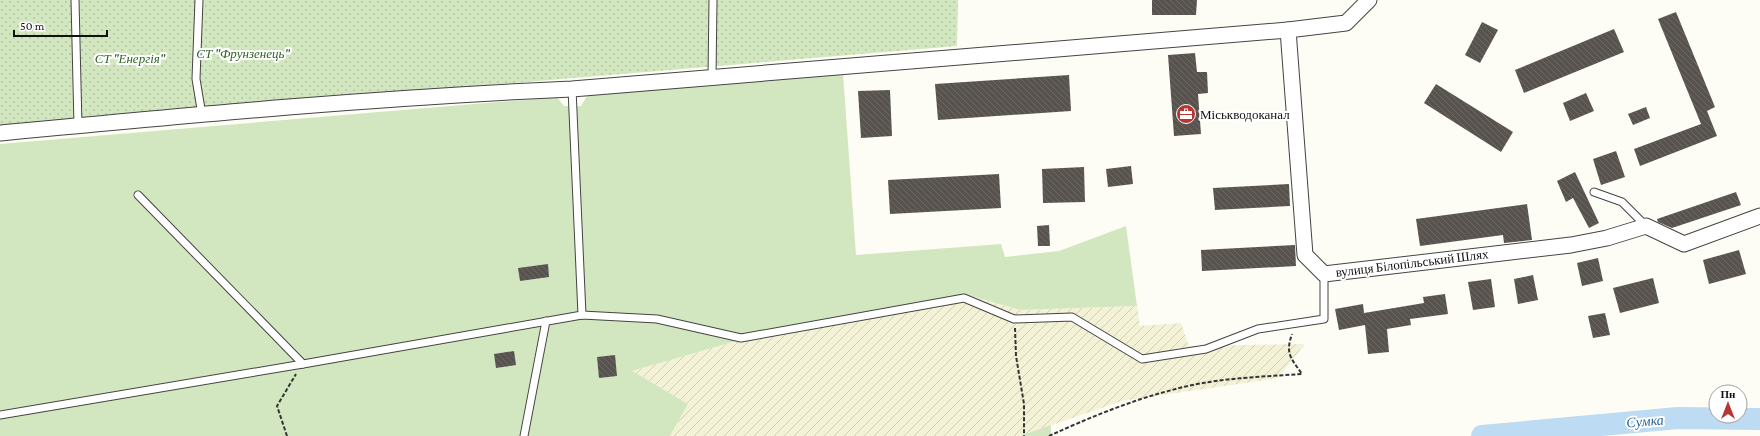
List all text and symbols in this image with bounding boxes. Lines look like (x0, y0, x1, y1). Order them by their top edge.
scale bar (14, 12, 107, 38)
text: 50 m (20, 19, 45, 33)
park label: СТ "Фрунзенець" (196, 46, 290, 61)
park label: СТ "Енергія" (95, 51, 166, 66)
office icon: Міськводоканал (1175, 103, 1197, 125)
place label: Міськводоканал (1200, 107, 1290, 122)
street label: вулиця Білопільський Шлях (1335, 246, 1490, 280)
north arrow (1708, 384, 1748, 424)
text: Пн (1721, 388, 1736, 400)
water label: Сумка (1626, 411, 1664, 431)

